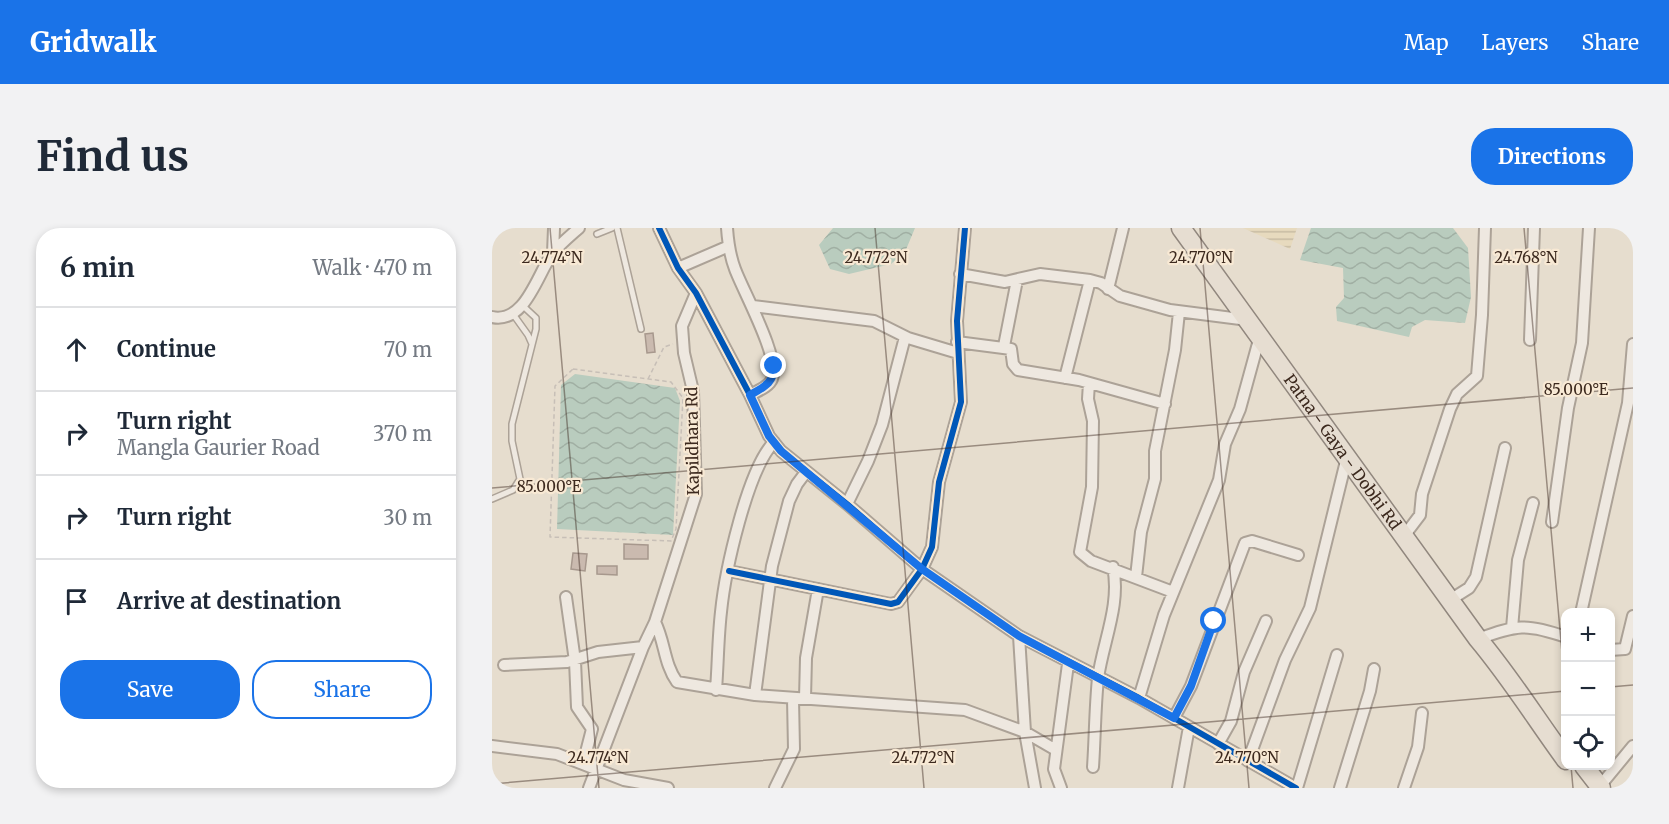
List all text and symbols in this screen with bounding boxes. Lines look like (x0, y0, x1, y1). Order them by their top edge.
text: Gridwalk (30, 24, 157, 60)
text: Map (1404, 29, 1449, 56)
text: Layers (1482, 29, 1549, 56)
text: Share (1582, 29, 1639, 56)
button: Directions (1471, 128, 1633, 185)
text: Find us (36, 130, 189, 182)
text: 24.774°N (521, 248, 583, 267)
text: 24.772°N (844, 248, 908, 267)
text: 24.770°N (1169, 248, 1233, 267)
text: 24.768°N (1494, 248, 1558, 267)
text: 6 min (60, 251, 135, 284)
text: Walk · 470 m (313, 255, 432, 280)
icon: ahead (60, 333, 93, 366)
text: Continue (117, 335, 216, 363)
text: 70 m (384, 337, 432, 362)
route end (760, 352, 786, 378)
street label: Patna - Gaya - Dobhi Rd (1280, 370, 1406, 534)
text: 85.000°E (1544, 380, 1609, 399)
street label: Kapildhara Rd (681, 386, 703, 495)
text: Turn right (117, 407, 231, 435)
icon: right (60, 417, 93, 450)
text: 370 m (373, 421, 432, 446)
text: Mangla Gaurier Road (117, 435, 320, 460)
text: 85.000°E (517, 477, 582, 496)
icon: right (60, 501, 93, 534)
text: Turn right (117, 503, 231, 531)
text: 30 m (383, 505, 432, 530)
icon: arrive (60, 585, 93, 618)
text: Arrive at destination (117, 587, 341, 615)
route start (1200, 607, 1226, 633)
map controls (1561, 608, 1615, 770)
button: + (1561, 608, 1615, 662)
button: Save (60, 660, 240, 719)
button: Share (252, 660, 432, 719)
button: − (1561, 662, 1615, 716)
button: locate (1561, 716, 1615, 770)
text: 24.774°N (567, 748, 629, 767)
text: 24.772°N (891, 748, 955, 767)
text: 24.770°N (1215, 748, 1279, 767)

